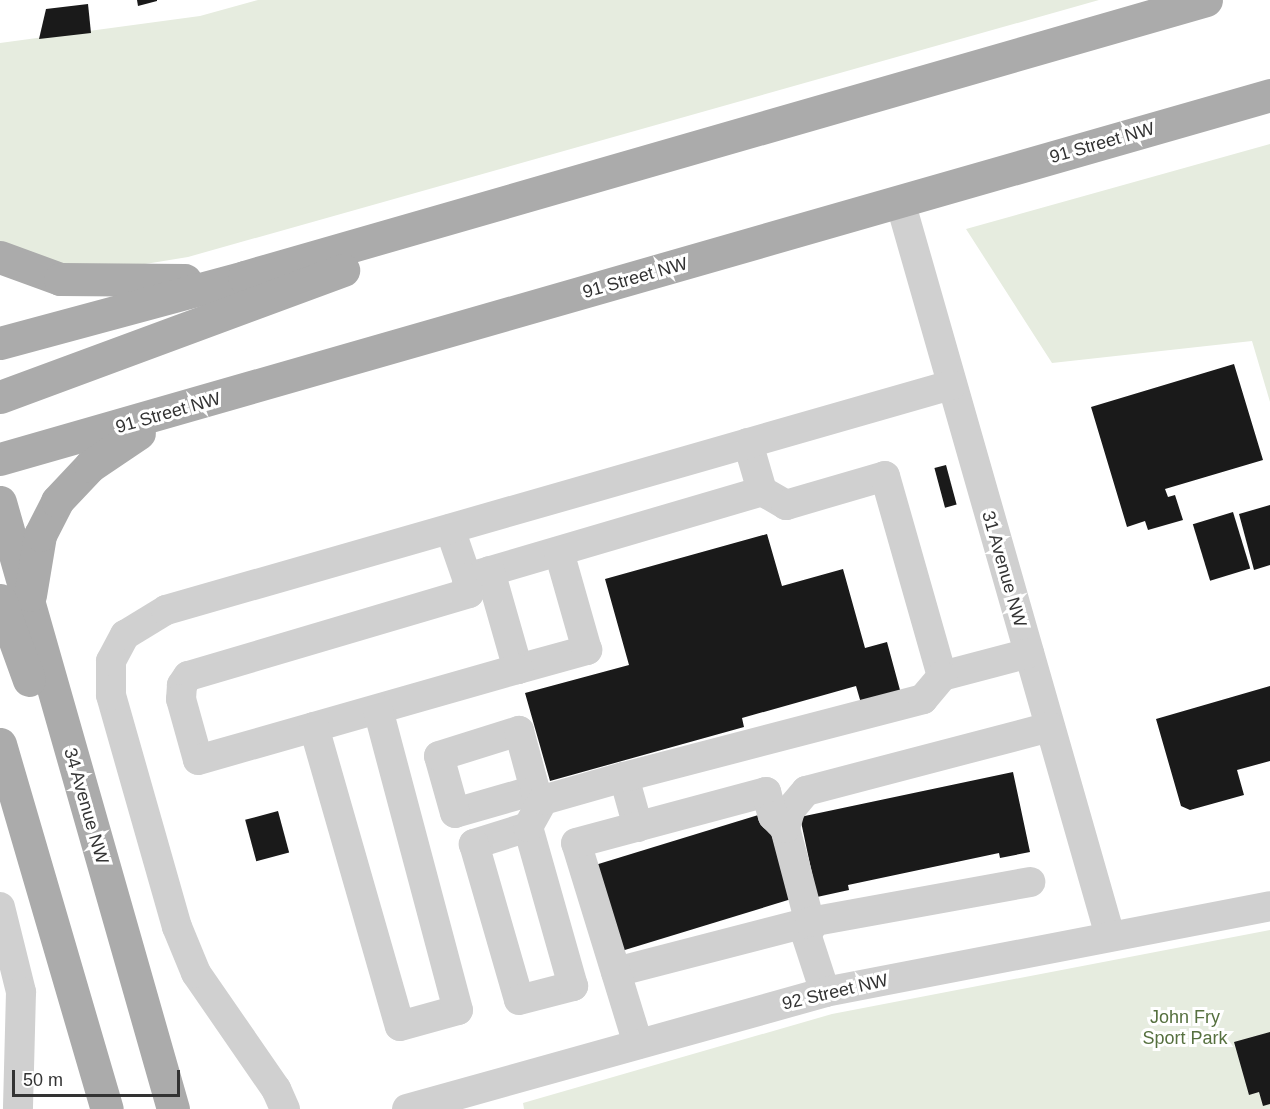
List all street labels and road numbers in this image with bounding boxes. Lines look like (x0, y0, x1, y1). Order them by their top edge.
street label: 91 Street NW (1047, 118, 1157, 168)
street label: 91 Street NW (580, 253, 690, 303)
street label: 91 Street NW (113, 388, 223, 438)
street label: 31 Avenue NW (977, 508, 1031, 630)
street label: 34 Avenue NW (59, 745, 113, 867)
street label: 92 Street NW (780, 969, 890, 1015)

